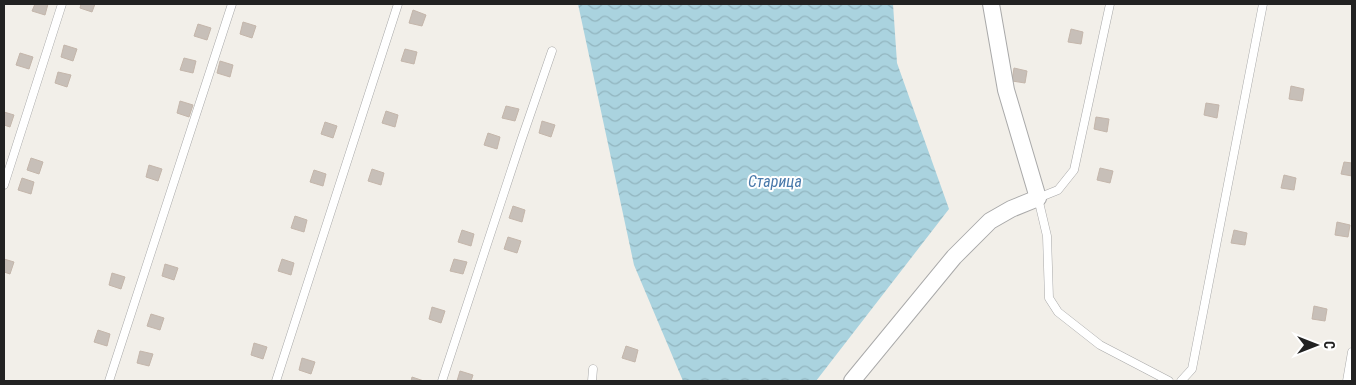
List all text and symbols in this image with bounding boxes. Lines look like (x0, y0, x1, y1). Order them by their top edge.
water label: Старица (748, 172, 802, 191)
north arrow (1291, 320, 1341, 370)
text: С (1321, 341, 1337, 349)

